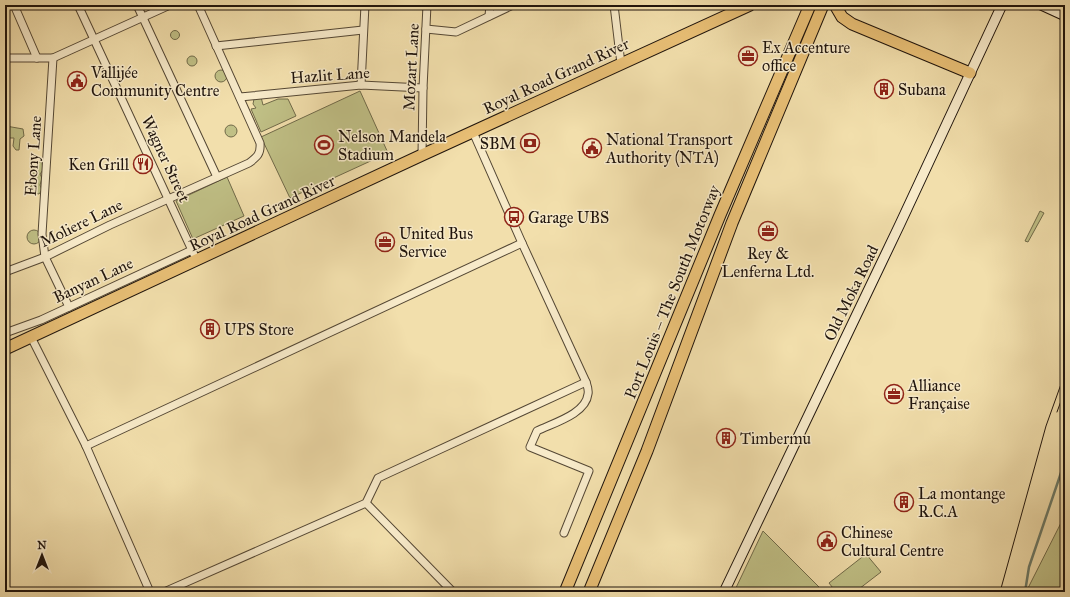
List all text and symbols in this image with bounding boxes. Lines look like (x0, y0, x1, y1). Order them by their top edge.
street label: Mozart Lane (399, 22, 423, 111)
street label: Royal Road Grand River (480, 34, 632, 118)
place label: Ex Accenture office (762, 38, 851, 75)
office icon: Ex Accenture office (737, 45, 759, 67)
place label: Vallijée Community Centre (90, 63, 220, 100)
street label: Hazlit Lane (290, 63, 371, 87)
public building icon: Vallijée Community Centre (66, 70, 88, 92)
building icon: Subana (873, 78, 895, 100)
place label: Subana (898, 80, 946, 99)
street label: Wagner Street (137, 113, 194, 206)
street label: Ebony Lane (21, 115, 45, 197)
place label: Nelson Mandela Stadium (338, 127, 446, 164)
place label: National Transport Authority (NTA) (605, 130, 733, 168)
bank icon: SBM (519, 132, 541, 154)
sports icon: Nelson Mandela Stadium (313, 134, 335, 156)
place label: SBM (480, 134, 516, 153)
public building icon: National Transport Authority (NTA) (581, 137, 603, 159)
restaurant icon: Ken Grill (132, 153, 154, 175)
place label: Ken Grill (68, 155, 130, 174)
street label: Royal Road Grand River (186, 171, 338, 255)
street label: Port Louis – The South Motorway (620, 182, 724, 402)
street label: Moliere Lane (37, 195, 126, 251)
bus stop icon: Garage UBS (503, 206, 525, 228)
place label: Garage UBS (528, 208, 609, 228)
office icon: Rey & Lenferna Ltd. (757, 220, 779, 242)
place label: United Bus Service (399, 224, 473, 261)
office icon: United Bus Service (374, 231, 396, 253)
street label: Old Moka Road (820, 242, 882, 344)
place label: Rey & Lenferna Ltd. (722, 244, 814, 281)
street label: Banyan Lane (50, 253, 136, 307)
building icon: UPS Store (199, 318, 221, 340)
place label: UPS Store (224, 320, 294, 339)
place label: Alliance Française (907, 376, 970, 413)
office icon: Alliance Française (883, 383, 905, 405)
building icon: Timbermu (715, 427, 737, 449)
place label: Timbermu (740, 429, 812, 448)
place label: La montange R.C.A (918, 484, 1006, 521)
building icon: La montange R.C.A (893, 491, 915, 513)
place label: Chinese Cultural Centre (841, 523, 944, 560)
public building icon: Chinese Cultural Centre (816, 530, 838, 552)
north arrow (22, 535, 62, 575)
text: N (37, 539, 47, 552)

